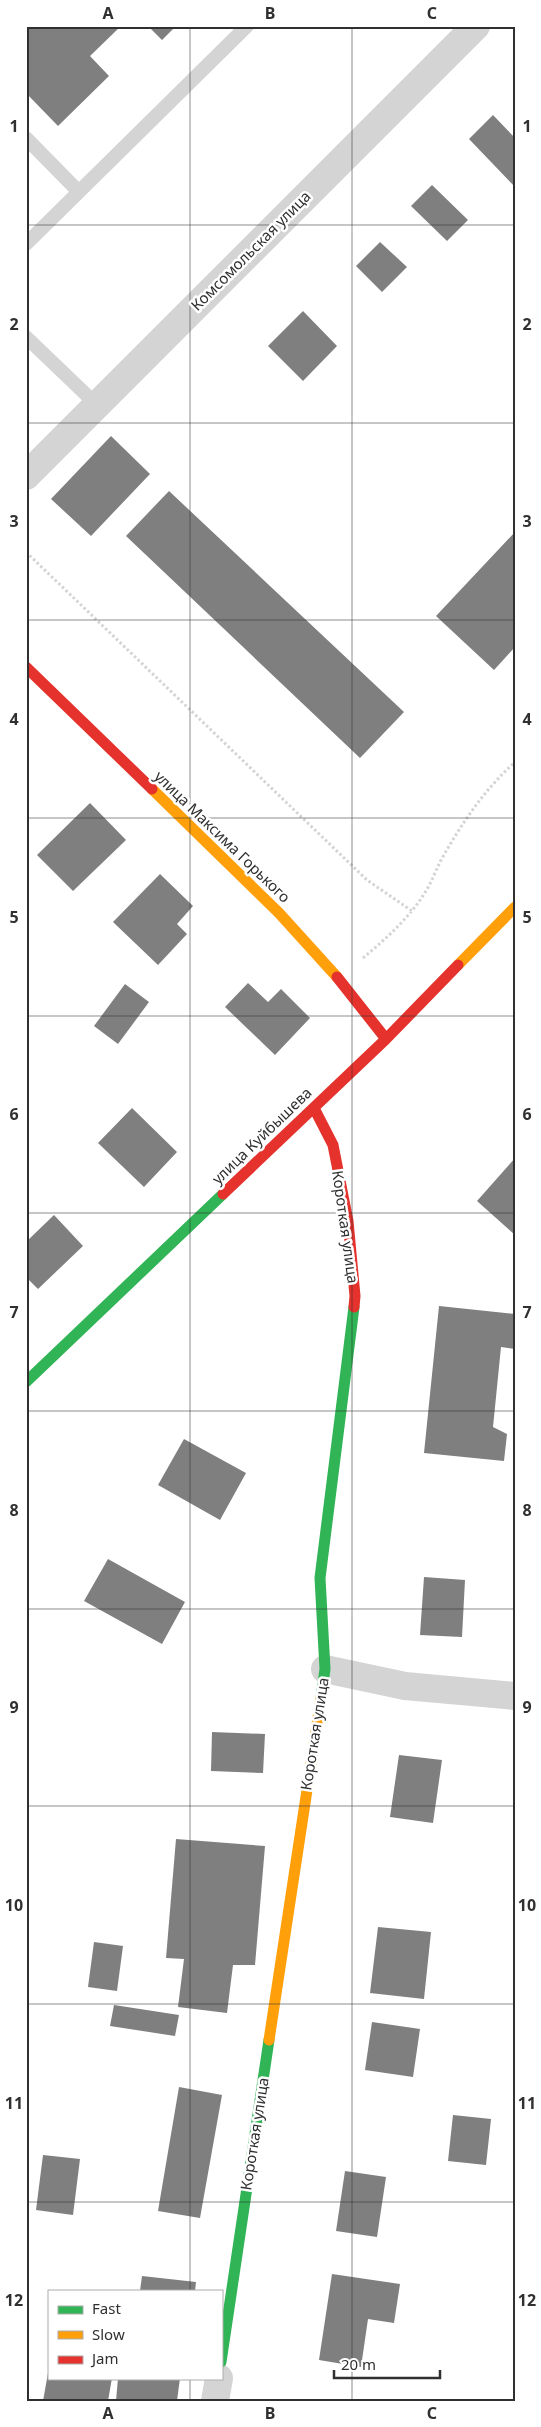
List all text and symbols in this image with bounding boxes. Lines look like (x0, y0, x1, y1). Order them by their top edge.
text: A (102, 2, 114, 24)
text: B (265, 2, 275, 24)
text: C (427, 2, 437, 24)
text: 1 (9, 115, 19, 137)
text: 1 (522, 115, 532, 137)
street label: Комсомольская улица (186, 186, 314, 314)
text: 2 (9, 313, 19, 335)
text: 2 (522, 313, 532, 335)
text: 3 (9, 510, 19, 532)
text: 3 (522, 510, 532, 532)
text: 4 (9, 708, 19, 730)
text: 4 (522, 708, 532, 730)
street label: улица Максима Горького (150, 766, 295, 907)
text: 5 (9, 906, 19, 928)
text: 5 (522, 906, 532, 928)
street label: улица Куйбышева (207, 1082, 316, 1188)
text: 6 (9, 1103, 19, 1125)
text: 6 (522, 1103, 532, 1125)
street label: Короткая улица (328, 1169, 364, 1285)
text: 7 (9, 1301, 19, 1323)
text: 7 (522, 1301, 532, 1323)
text: 8 (9, 1499, 19, 1521)
text: 8 (522, 1499, 532, 1521)
street label: Короткая улица (295, 1676, 333, 1792)
text: 9 (9, 1696, 19, 1718)
text: 9 (522, 1696, 532, 1718)
text: 10 (5, 1894, 23, 1916)
text: 10 (518, 1894, 536, 1916)
street label: Короткая улица (235, 2076, 273, 2192)
text: 11 (5, 2092, 23, 2114)
text: 11 (518, 2092, 536, 2114)
text: 12 (5, 2289, 23, 2311)
text: 12 (518, 2289, 536, 2311)
legend (48, 2290, 222, 2380)
text: Fast (92, 2298, 121, 2318)
text: Slow (92, 2324, 125, 2344)
scale bar (334, 2347, 440, 2379)
text: Jam (90, 2348, 119, 2368)
text: 20 m (341, 2354, 376, 2374)
text: A (102, 2402, 114, 2424)
text: B (265, 2402, 275, 2424)
text: C (427, 2402, 437, 2424)

